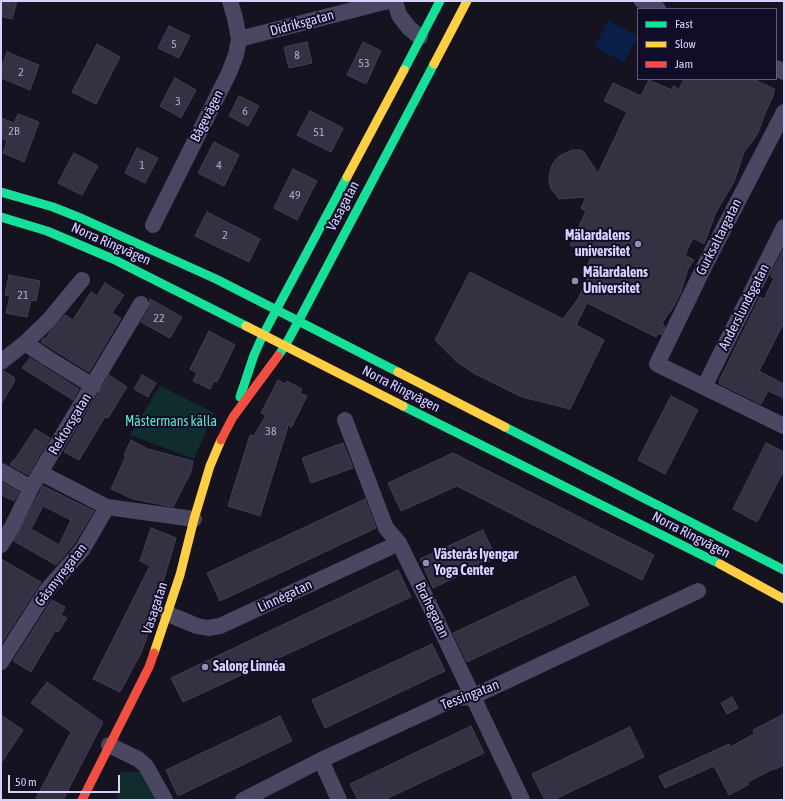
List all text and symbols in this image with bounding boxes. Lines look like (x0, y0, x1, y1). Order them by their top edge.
street label: Didriksgatan (268, 6, 336, 40)
legend (637, 8, 777, 80)
text: Fast (675, 17, 693, 31)
house number: 5 (171, 37, 177, 51)
text: Slow (675, 37, 696, 51)
house number: 8 (294, 48, 300, 62)
house number: 53 (358, 56, 370, 70)
text: Jam (675, 57, 693, 71)
house number: 2 (18, 65, 24, 79)
street label: Bågevägen (187, 87, 227, 145)
house number: 3 (175, 94, 181, 108)
house number: 6 (242, 104, 248, 118)
house number: 2B (8, 124, 20, 138)
house number: 51 (313, 125, 325, 139)
house number: 1 (139, 158, 145, 172)
house number: 4 (216, 158, 222, 172)
street label: Vasagatan (323, 178, 363, 234)
house number: 49 (289, 188, 301, 202)
street label: Gurksaltargatan (693, 196, 745, 278)
street label: Norra Ringvägen (69, 219, 153, 269)
house number: 2 (222, 228, 228, 242)
place label: Mälardalens universitet (565, 228, 630, 260)
marker: Mälardalens universitet (633, 239, 643, 249)
street label: Anderslundsgatan (715, 261, 773, 353)
place label: Mälardalens Universitet (583, 265, 648, 298)
marker: Mälardalens Universitet (570, 276, 580, 286)
house number: 21 (17, 288, 29, 302)
house number: 22 (153, 311, 165, 325)
street label: Norra Ringvägen (359, 362, 443, 416)
street label: Rektorsgatan (45, 390, 95, 458)
park label: Mästermans källa (125, 414, 217, 430)
house number: 38 (265, 424, 277, 438)
street label: Norra Ringvägen (649, 508, 733, 562)
street label: Gåsmyregatan (31, 540, 91, 610)
place label: Västerås Iyengar Yoga Center (434, 547, 518, 580)
marker: Västerås Iyengar Yoga Center (421, 558, 431, 568)
street label: Linnégatan (255, 576, 315, 616)
street label: Brahegatan (411, 579, 453, 641)
street label: Vasagatan (139, 580, 171, 636)
place label: Salong Linnéa (213, 659, 285, 675)
marker: Salong Linnéa (200, 662, 210, 672)
street label: Tessingatan (438, 676, 502, 714)
scale bar (10, 767, 122, 793)
text: 50 m (15, 775, 37, 789)

